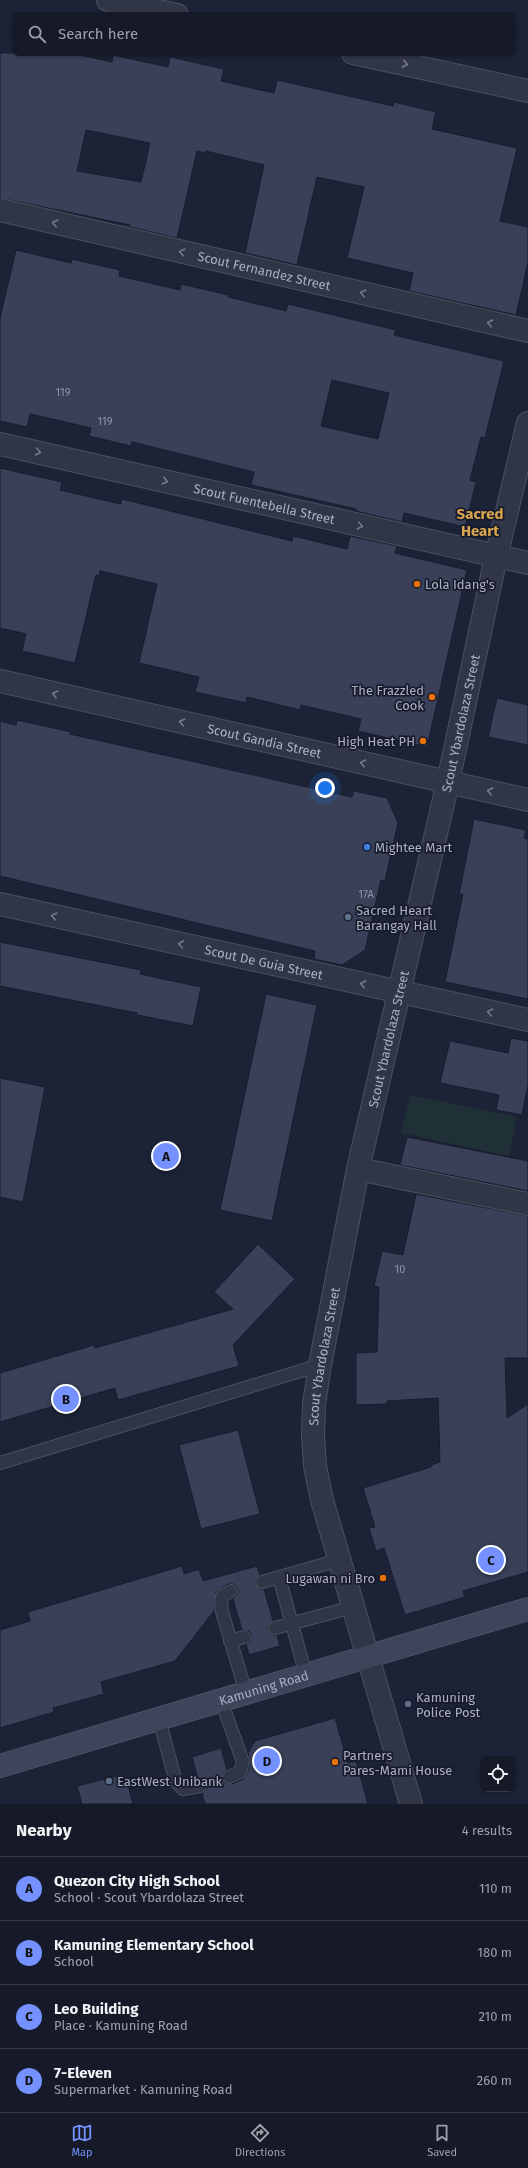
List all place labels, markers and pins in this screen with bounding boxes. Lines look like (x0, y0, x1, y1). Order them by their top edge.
place label: Lola Idang's (425, 577, 495, 592)
marker: Lola Idang's (412, 579, 422, 589)
place label: The Frazzled Cook (352, 683, 424, 713)
marker: The Frazzled Cook (427, 692, 437, 702)
place label: High Heat PH (337, 734, 415, 749)
marker: High Heat PH (418, 736, 428, 746)
place label: Mightee Mart (375, 840, 452, 855)
marker: Mightee Mart (362, 842, 372, 852)
place label: Sacred Heart Barangay Hall (356, 903, 437, 933)
marker: Sacred Heart Barangay Hall (343, 912, 353, 922)
pin: A (153, 1141, 179, 1171)
pin: B (53, 1384, 79, 1414)
pin: C (478, 1545, 504, 1575)
place label: Lugawan ni Bro (285, 1571, 375, 1586)
marker: Lugawan ni Bro (378, 1573, 388, 1583)
place label: Kamuning Police Post (416, 1690, 481, 1720)
marker: Kamuning Police Post (403, 1699, 413, 1709)
pin: D (254, 1746, 280, 1776)
place label: Partners Pares-Mami House (343, 1748, 452, 1778)
marker: Partners Pares-Mami House (330, 1757, 340, 1767)
place label: EastWest Unibank (117, 1774, 223, 1789)
marker: EastWest Unibank (104, 1776, 114, 1786)

